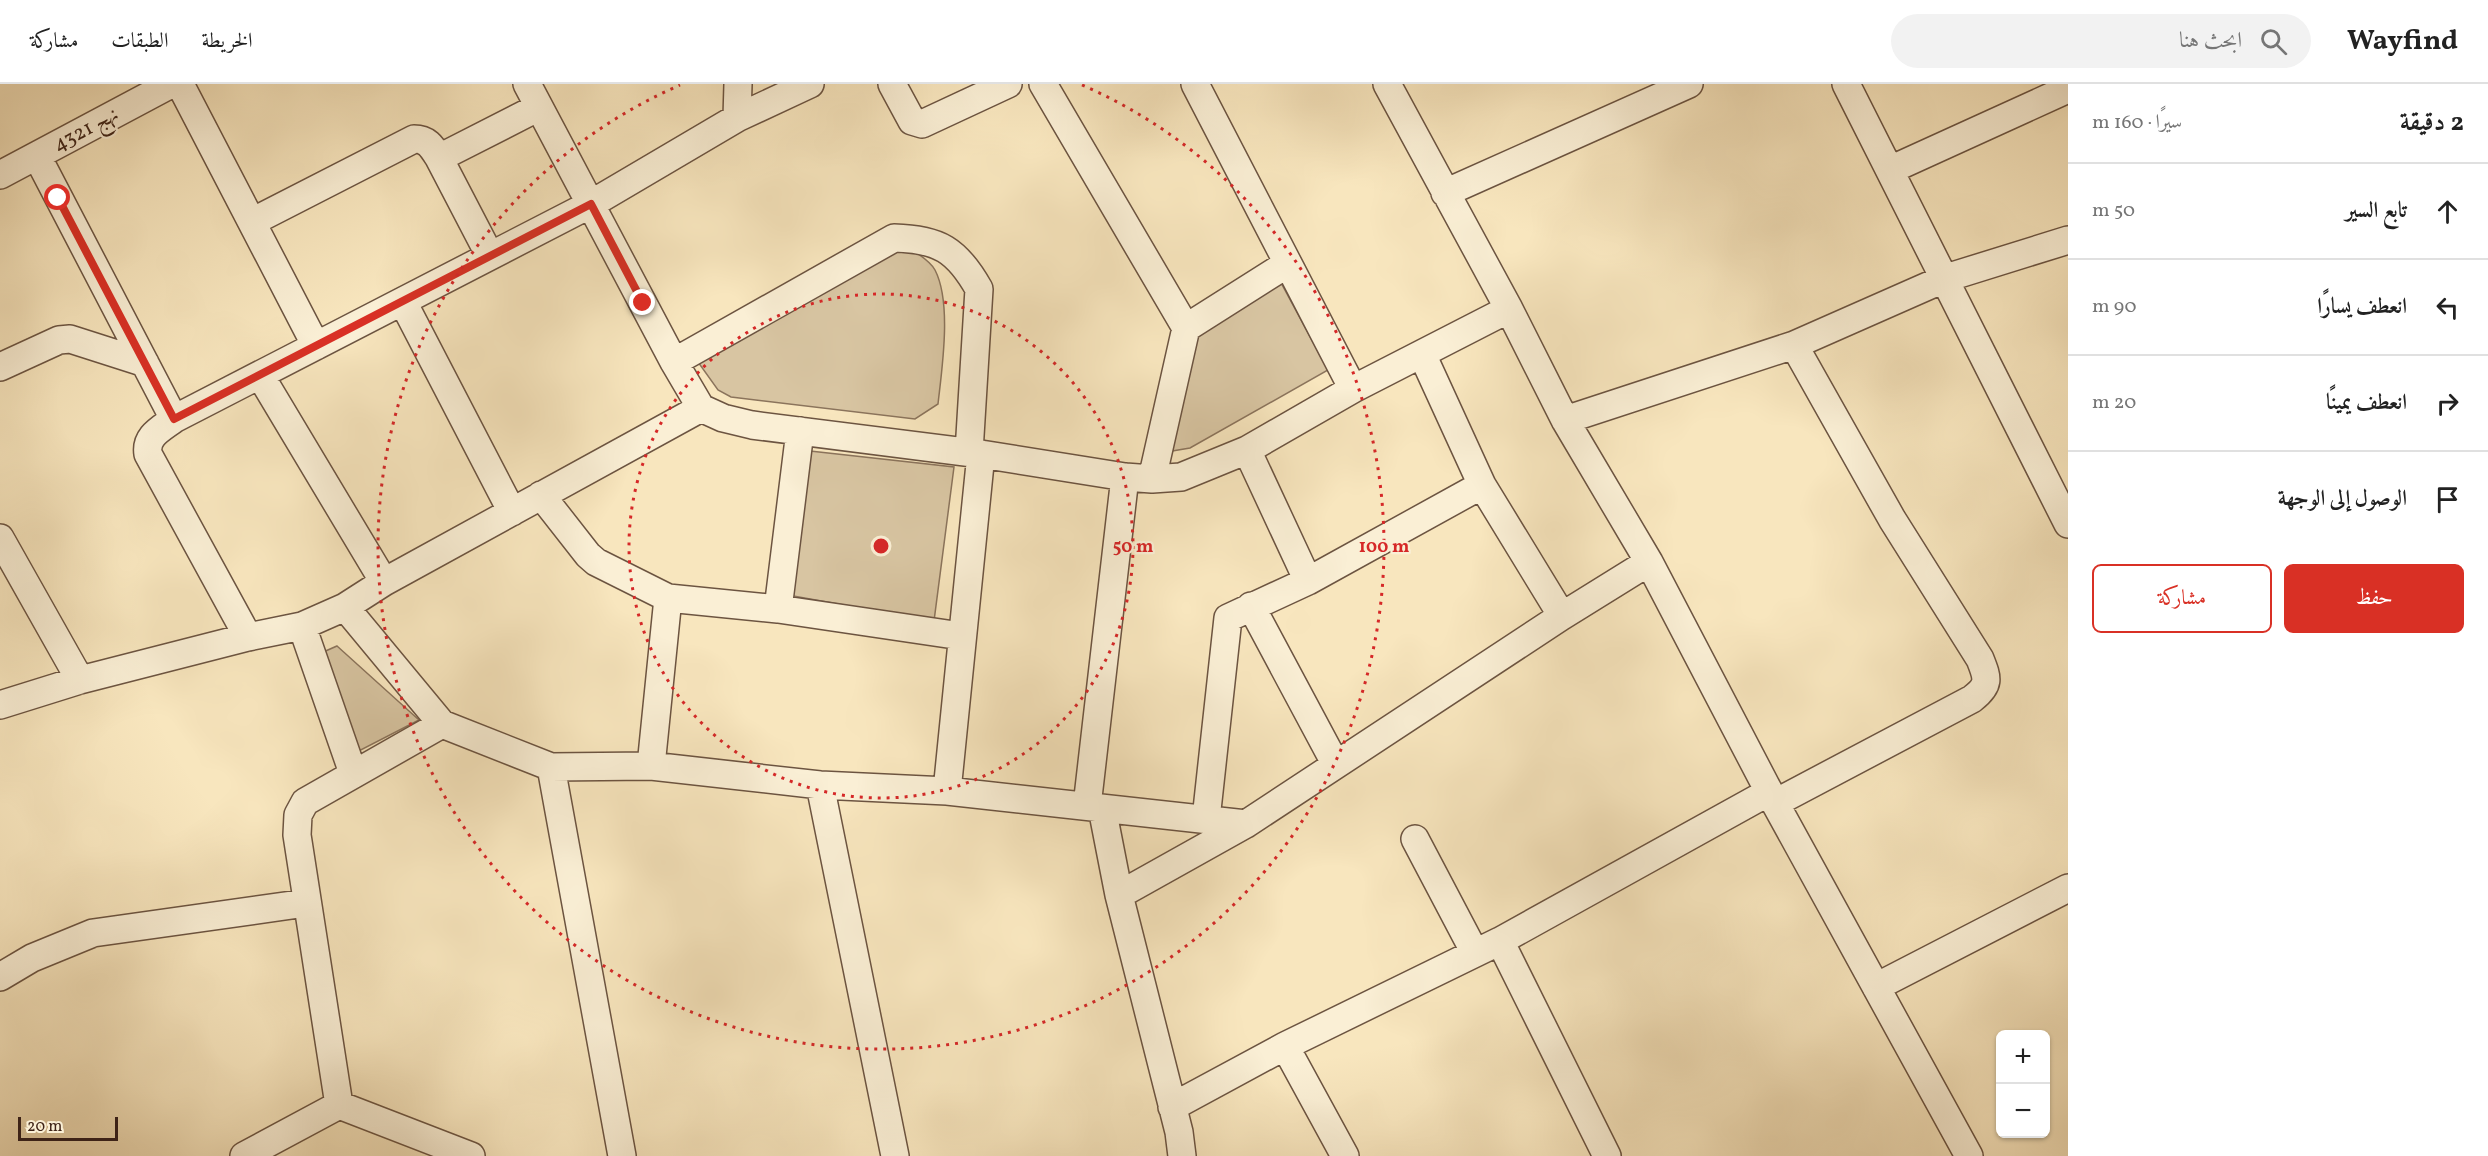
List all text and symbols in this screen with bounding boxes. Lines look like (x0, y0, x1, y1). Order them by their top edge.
search box (1891, 14, 2311, 68)
text: Wayfind (2347, 22, 2458, 61)
icon: search (2257, 25, 2290, 58)
text: ابحث هنا (2179, 26, 2242, 57)
text: مشاركة (30, 27, 78, 56)
text: الطبقات (111, 27, 168, 56)
text: الخريطة (201, 27, 253, 56)
street label: نهج 4321 (48, 101, 125, 162)
text: 2 دقيقة (2400, 105, 2464, 141)
text: سيرًا · 160 m (2092, 109, 2182, 137)
route start (44, 184, 70, 210)
icon: ahead (2431, 195, 2464, 228)
text: تابع السير (2345, 196, 2407, 227)
text: 50 m (2092, 197, 2135, 225)
route end (629, 289, 655, 315)
icon: left (2431, 291, 2464, 324)
text: انعطف يسارًا (2317, 292, 2407, 323)
text: 90 m (2092, 293, 2137, 321)
icon: right (2431, 387, 2464, 420)
text: انعطف يمينًا (2326, 388, 2407, 419)
text: 20 m (2092, 389, 2136, 417)
icon: arrive (2431, 483, 2464, 516)
text: الوصول إلى الوجهة (2278, 484, 2407, 515)
text: 50 m (1113, 535, 1153, 560)
text: 100 m (1359, 535, 1409, 560)
centre of rings (871, 536, 891, 556)
button: مشاركة (2092, 564, 2272, 633)
button: حفظ (2284, 564, 2464, 633)
map controls (1996, 1030, 2050, 1138)
button: + (1996, 1030, 2050, 1084)
button: − (1996, 1084, 2050, 1138)
scale bar (18, 1114, 118, 1142)
text: 20 m (27, 1116, 62, 1138)

